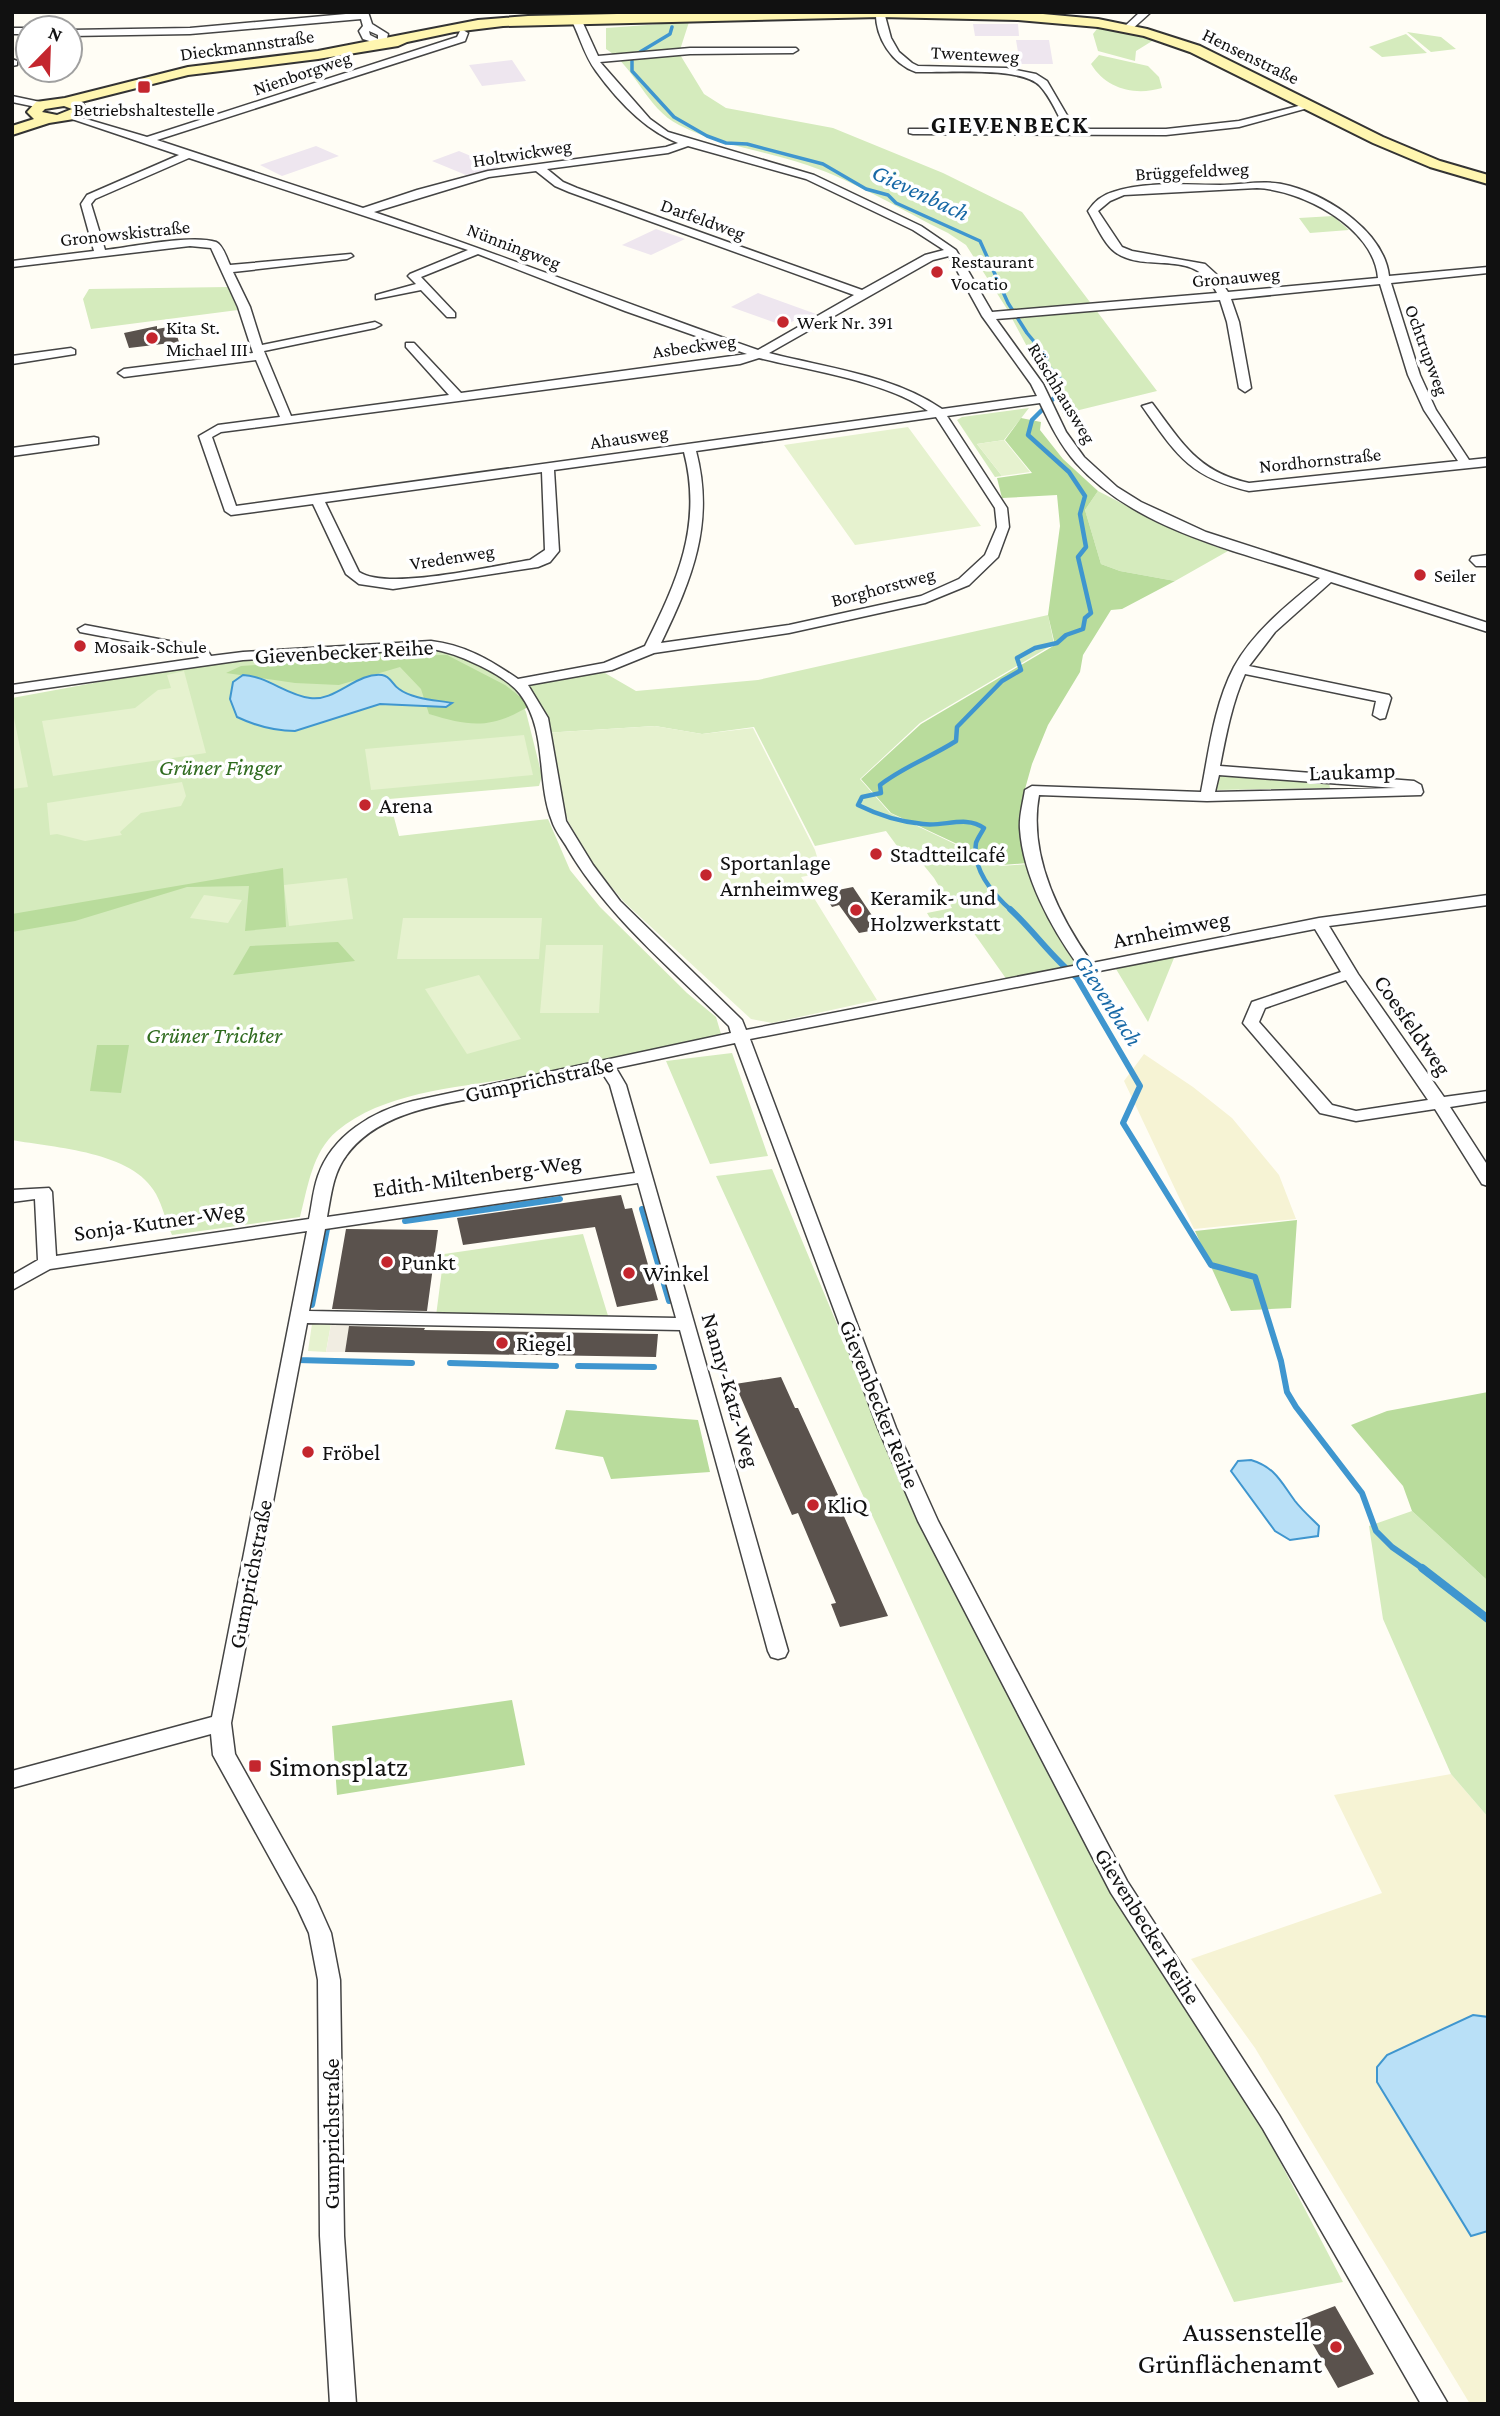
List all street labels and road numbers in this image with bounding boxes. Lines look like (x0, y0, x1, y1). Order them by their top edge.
street label: Hensenstraße (1199, 24, 1303, 88)
street label: Dieckmannstraße (179, 25, 315, 65)
street label: Twenteweg (930, 41, 1020, 67)
street label: Nienborgweg (250, 46, 354, 100)
street label: Holtwickweg (471, 135, 573, 171)
street label: Brüggefeldweg (1134, 158, 1250, 184)
street label: Darfeldweg (658, 194, 748, 244)
street label: Gronowskistraße (59, 216, 191, 250)
street label: Nünningweg (464, 219, 564, 273)
street label: Gronauweg (1191, 263, 1281, 291)
street label: Ochtrupweg (1401, 302, 1453, 398)
street label: Asbeckweg (651, 330, 737, 362)
street label: Rüschhausweg (1024, 339, 1100, 447)
street label: Ahausweg (589, 421, 669, 453)
street label: Nordhornstraße (1258, 443, 1382, 477)
street label: Vredenweg (408, 540, 496, 574)
street label: Borghorstweg (829, 563, 937, 611)
street label: Gievenbecker Reihe (254, 633, 434, 669)
street label: Laukamp (1308, 757, 1396, 785)
street label: Arnheimweg (1110, 905, 1232, 953)
street label: Coesfeldweg (1369, 970, 1457, 1080)
street label: Gumprichstraße (462, 1051, 616, 1107)
street label: Edith-Miltenberg-Weg (371, 1148, 583, 1202)
street label: Sonja-Kutner-Weg (72, 1196, 246, 1246)
street label: Nanny-Katz-Weg (697, 1310, 765, 1470)
street label: Gievenbecker Reihe (834, 1316, 926, 1492)
street label: Gumprichstraße (223, 1497, 277, 1651)
street label: Gievenbecker Reihe (1089, 1843, 1207, 2009)
street label: Gumprichstraße (318, 2058, 344, 2210)

